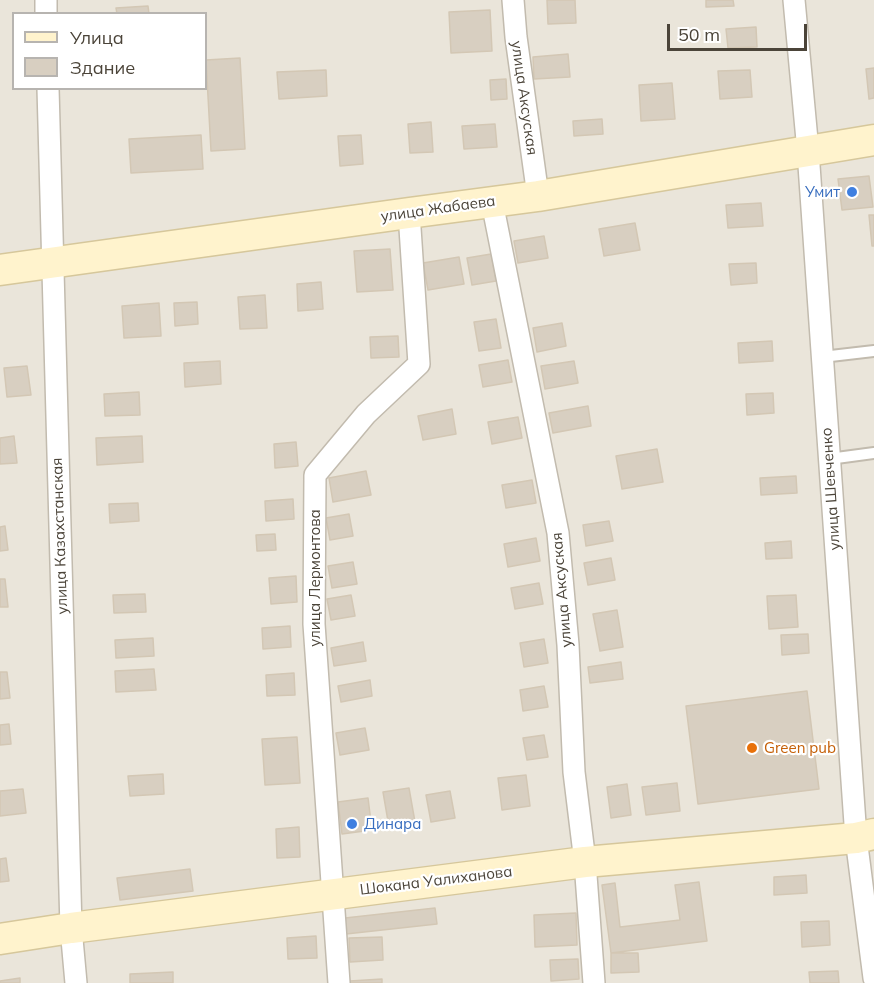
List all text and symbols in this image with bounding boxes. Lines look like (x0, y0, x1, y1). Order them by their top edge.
legend (12, 12, 207, 90)
scale bar (670, 12, 810, 50)
text: 50 m (678, 23, 720, 46)
text: Улица (70, 26, 124, 49)
street label: улица Аксуская (507, 40, 541, 156)
text: Здание (70, 56, 135, 79)
place label: Умит (805, 183, 840, 201)
marker: Умит (845, 185, 859, 199)
street label: улица Жабаева (380, 192, 496, 226)
street label: улица Шевченко (818, 427, 844, 551)
street label: улица Казахстанская (48, 457, 72, 615)
street label: улица Лермонтова (306, 509, 324, 647)
street label: улица Аксуская (548, 532, 576, 648)
place label: Green pub (764, 739, 836, 757)
marker: Green pub (745, 741, 759, 755)
place label: Динара (364, 815, 421, 833)
marker: Динара (345, 817, 359, 831)
street label: Шокана Уалиханова (359, 863, 513, 899)

